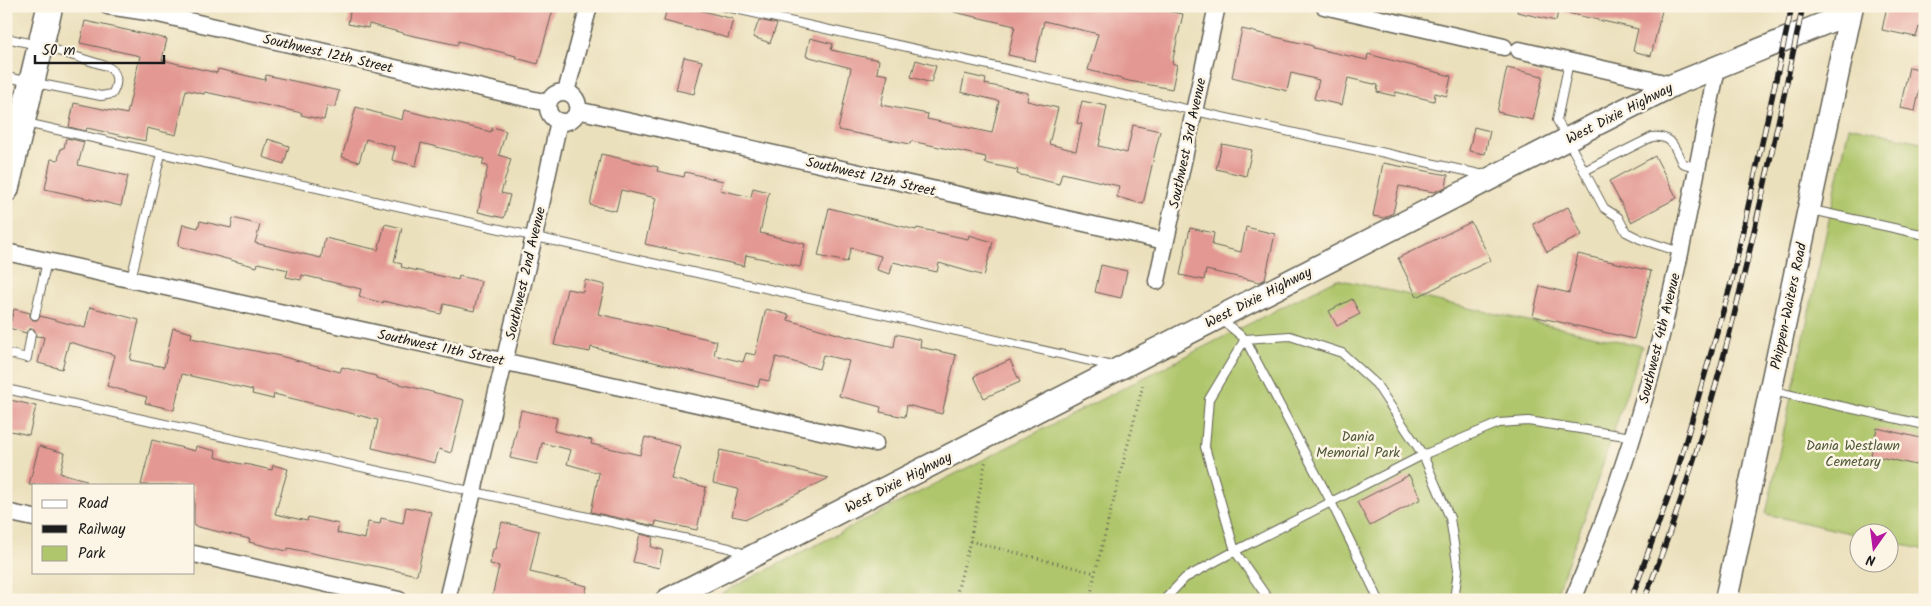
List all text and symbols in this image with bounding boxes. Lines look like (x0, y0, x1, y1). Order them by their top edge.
street label: Southwest 12th Street (261, 28, 395, 80)
scale bar (35, 32, 164, 64)
text: 50 m (42, 39, 76, 63)
street label: Southwest 3rd Avenue (1163, 75, 1213, 210)
street label: West Dixie Highway (1562, 77, 1677, 150)
street label: Southwest 12th Street (804, 151, 938, 203)
street label: Southwest 2nd Avenue (500, 204, 552, 342)
street label: Phippen-Waiters Road (1765, 240, 1813, 372)
street label: West Dixie Highway (1201, 261, 1316, 334)
street label: Southwest 4th Avenue (1633, 270, 1687, 406)
street label: Southwest 11th Street (375, 324, 507, 372)
park label: Dania Memorial Park (1316, 426, 1400, 464)
park label: Dania Westlawn Cemetary (1806, 435, 1900, 473)
street label: West Dixie Highway (841, 446, 956, 519)
legend (32, 484, 195, 574)
text: Road (78, 492, 109, 516)
text: Railway (78, 518, 126, 542)
north arrow (1848, 524, 1898, 574)
text: Park (78, 542, 106, 566)
text: N (1864, 548, 1878, 571)

